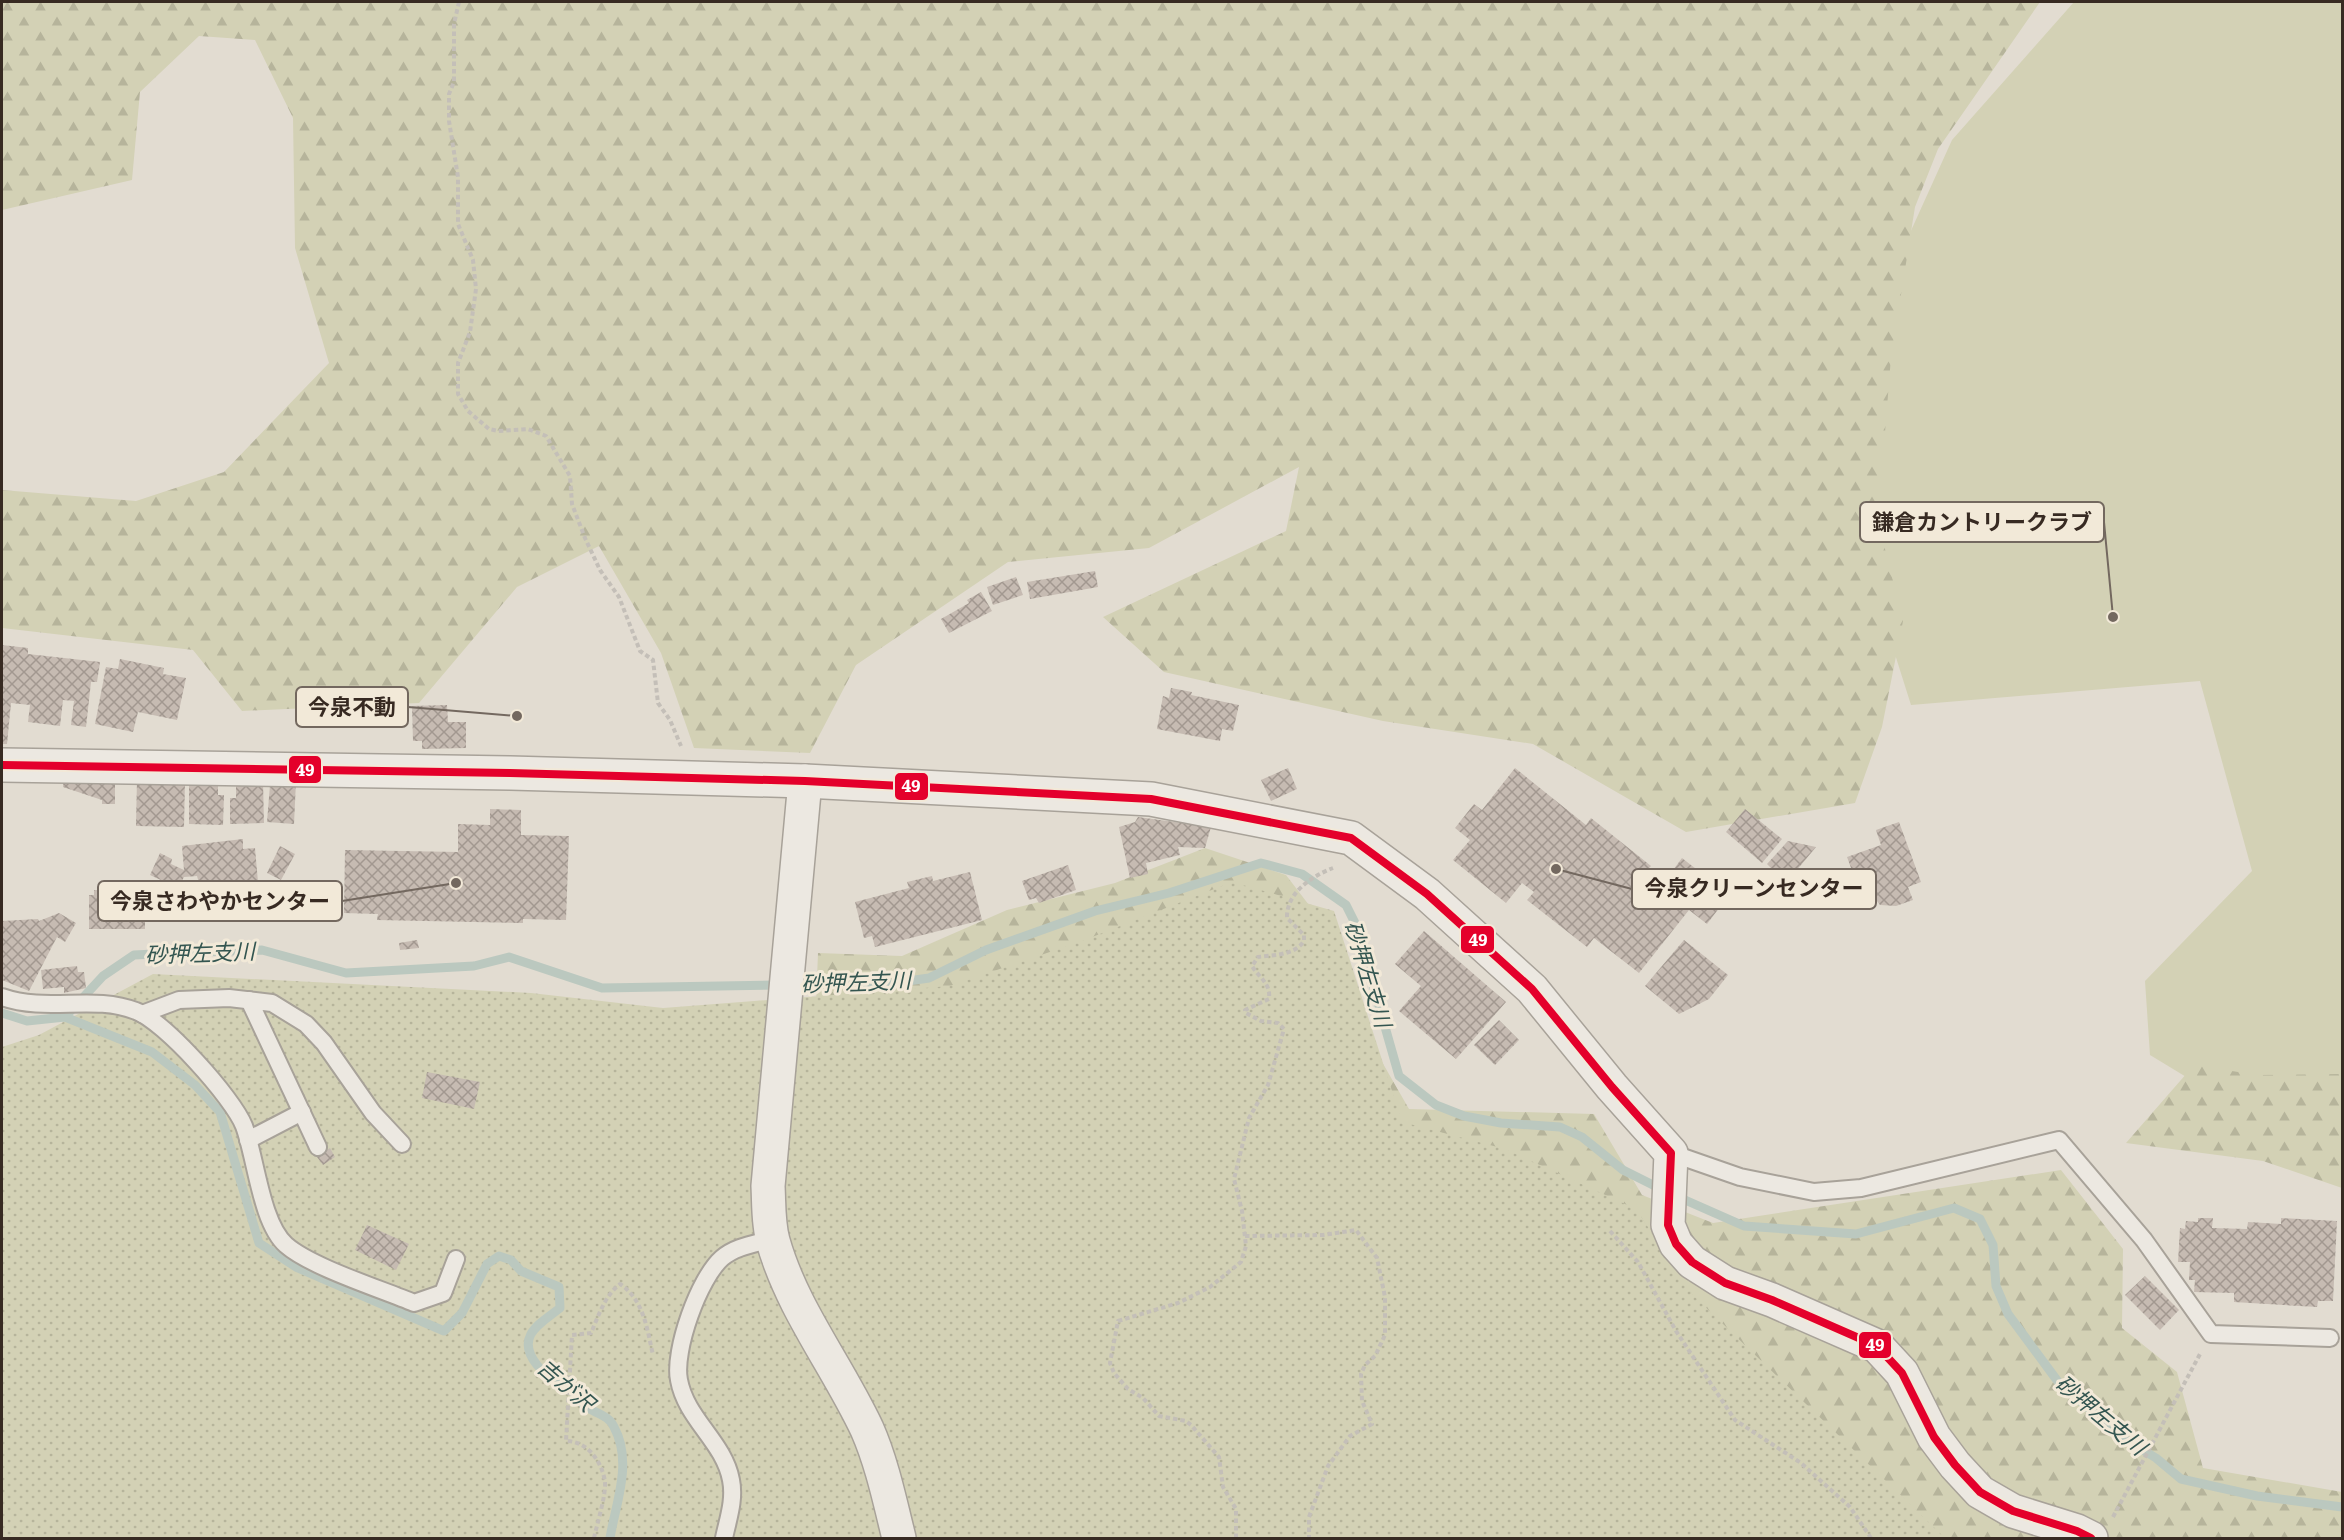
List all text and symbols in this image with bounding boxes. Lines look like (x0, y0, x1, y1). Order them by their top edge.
callout: 鎌倉カントリークラブ (1860, 502, 2104, 542)
text: 鎌倉カントリークラブ (1872, 504, 2092, 537)
callout: 今泉不動 (296, 687, 408, 727)
text: 今泉不動 (308, 689, 396, 722)
line badge: 49 (288, 755, 322, 784)
text: 49 (296, 757, 314, 781)
line badge: 49 (894, 772, 929, 801)
text: 49 (902, 773, 920, 797)
callout: 今泉クリーンセンター (1632, 869, 1876, 909)
text: 今泉クリーンセンター (1645, 870, 1863, 903)
callout: 今泉さわやかセンター (98, 881, 342, 921)
text: 今泉さわやかセンター (110, 883, 330, 916)
water label: 砂押左支川 (1338, 916, 1402, 1033)
line badge: 49 (1460, 925, 1495, 954)
text: 49 (1469, 927, 1487, 951)
water label: 砂押左支川 (144, 933, 257, 970)
water label: 砂押左支川 (800, 962, 913, 999)
line badge: 49 (1858, 1331, 1892, 1359)
text: 49 (1866, 1332, 1884, 1356)
water label: 吉が沢 (531, 1350, 605, 1420)
water label: 砂押左支川 (2049, 1366, 2156, 1463)

